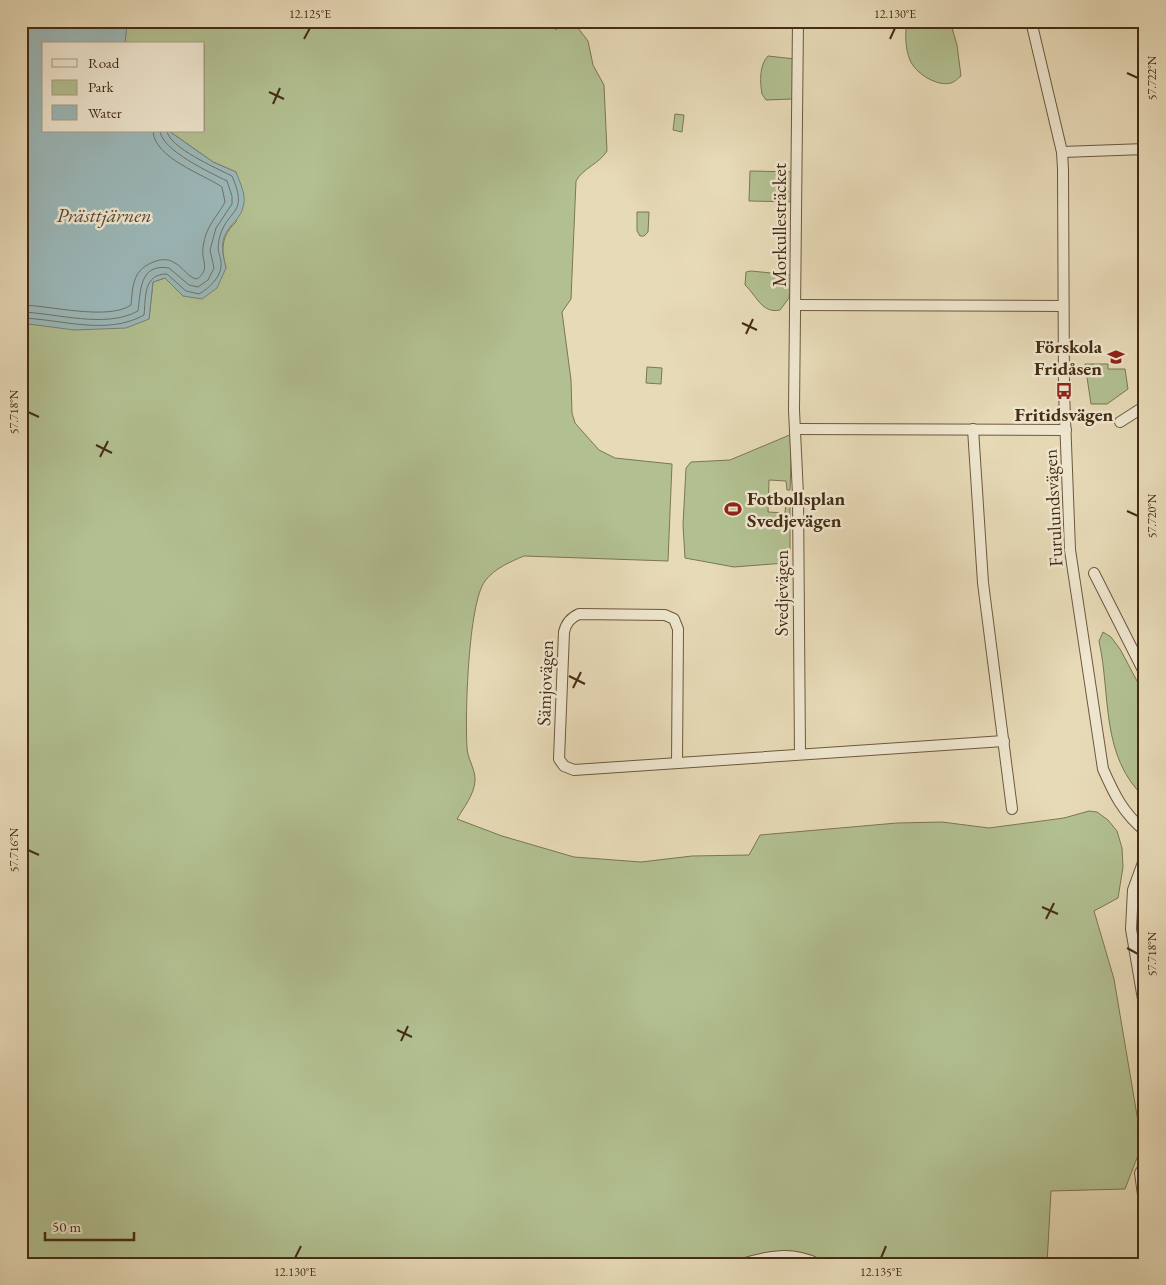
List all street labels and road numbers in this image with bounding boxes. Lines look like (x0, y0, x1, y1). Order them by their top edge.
street label: Morkullesträcket (767, 163, 792, 287)
street label: Furulundsvägen (1037, 449, 1069, 567)
street label: Svedjevägen (769, 550, 794, 636)
street label: Sämjovägen (531, 640, 559, 726)

